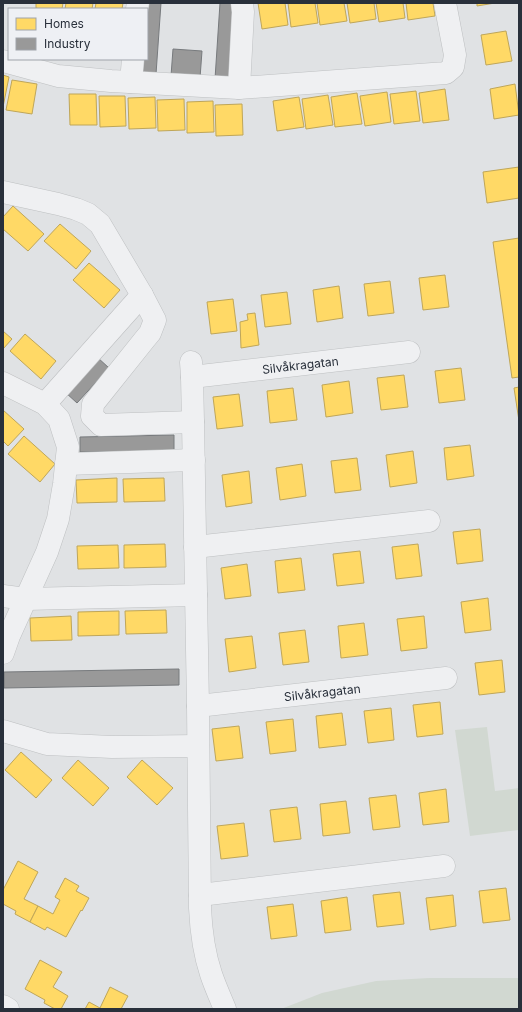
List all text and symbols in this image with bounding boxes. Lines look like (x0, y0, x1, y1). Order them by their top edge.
legend (8, 8, 148, 60)
text: Homes (44, 16, 84, 31)
text: Industry (44, 36, 91, 51)
street label: Silvåkragatan (261, 353, 339, 376)
street label: Silvåkragatan (283, 680, 361, 704)

